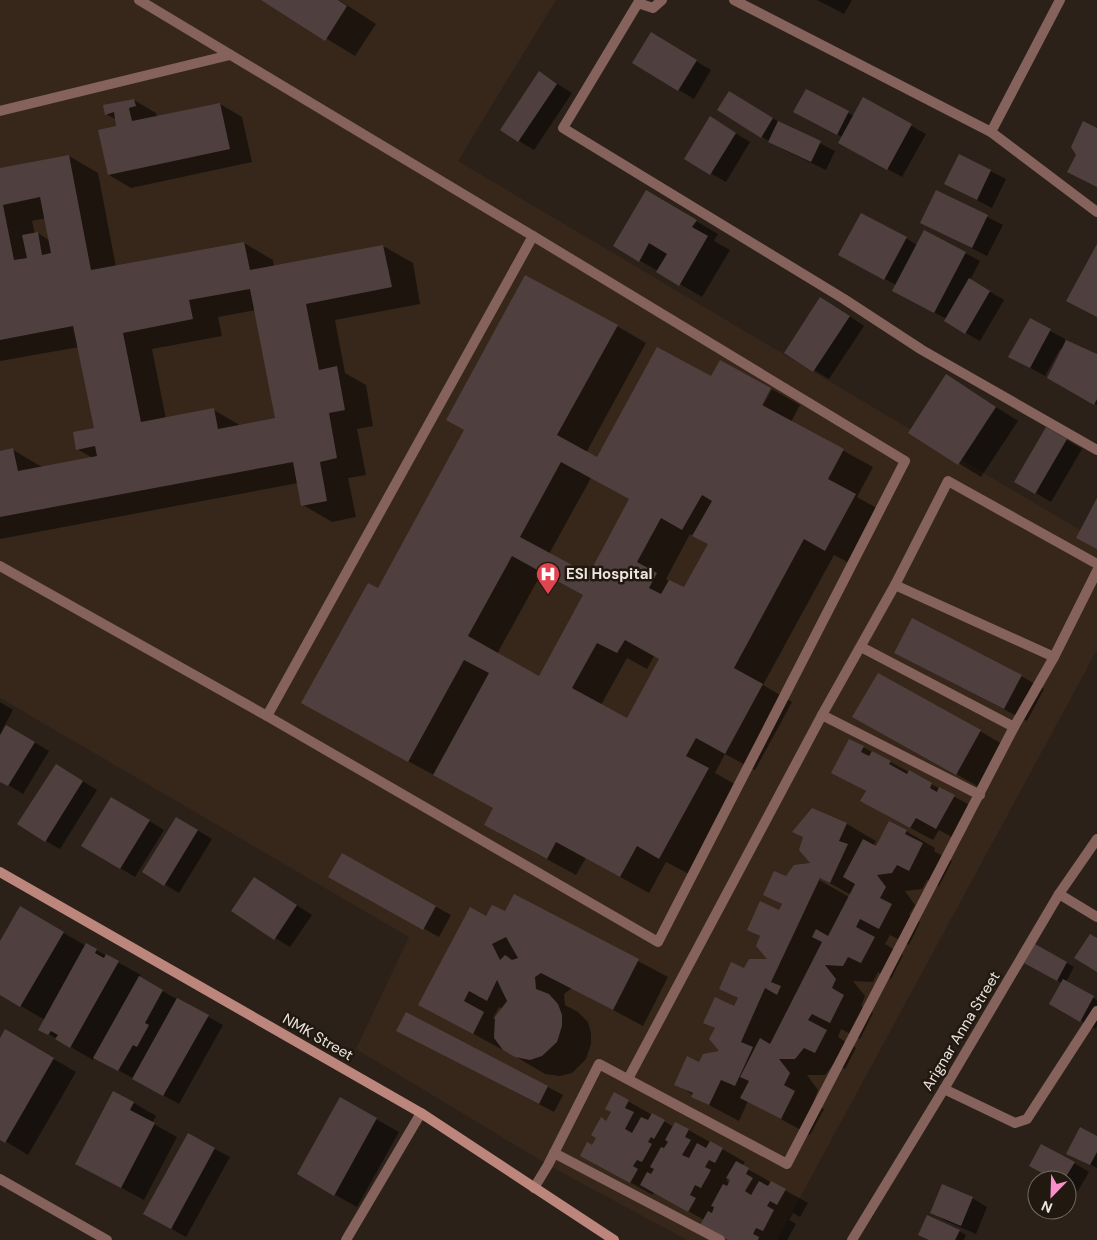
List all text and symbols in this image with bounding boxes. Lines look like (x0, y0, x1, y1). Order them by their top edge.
hospital icon: ESI Hospital (535, 561, 561, 595)
place label: ESI Hospital (566, 564, 652, 584)
street label: Arignar Anna Street (917, 968, 1005, 1094)
street label: NMK Street (279, 1009, 357, 1065)
north arrow (1027, 1170, 1077, 1220)
text: N (1039, 1197, 1055, 1217)

